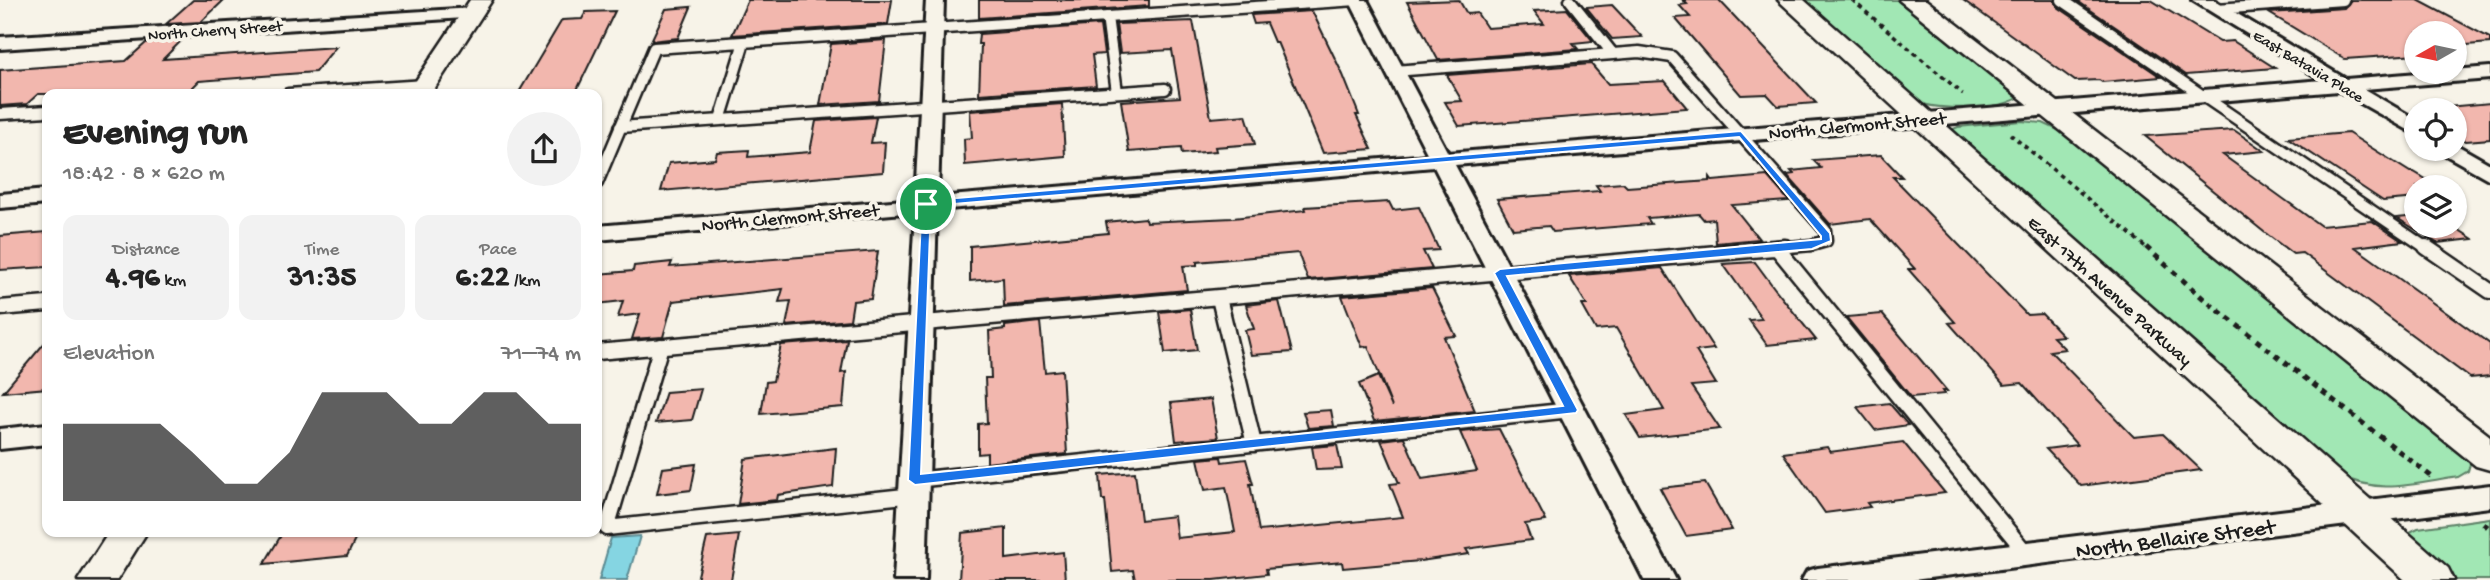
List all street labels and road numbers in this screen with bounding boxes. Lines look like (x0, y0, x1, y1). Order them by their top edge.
street label: North Cherry Street (147, 18, 284, 47)
street label: East Batavia Place (2248, 27, 2367, 109)
street label: North Clermont Street (1768, 108, 1949, 147)
street label: North Clermont Street (701, 200, 882, 239)
street label: East 17th Avenue Parkway (2021, 212, 2196, 373)
street label: North Bellaire Street (2074, 515, 2278, 566)

